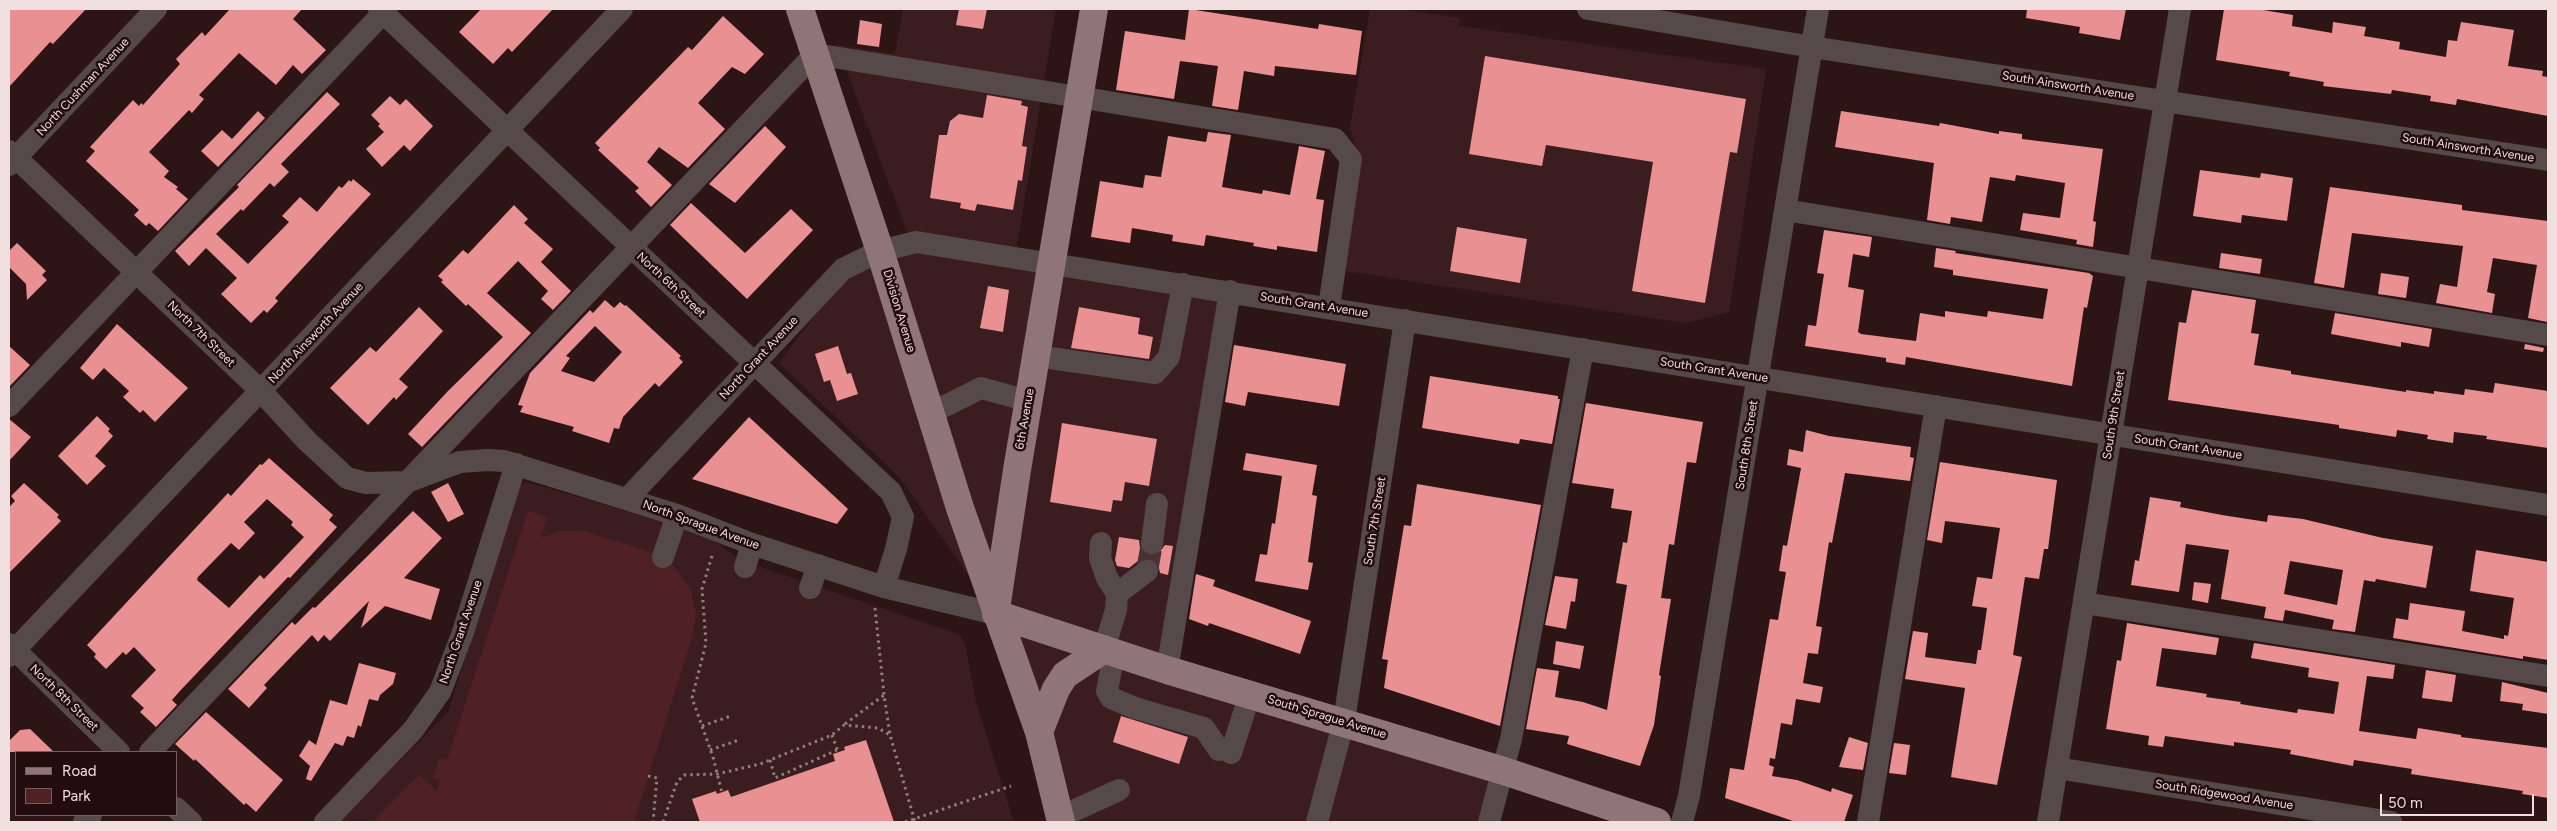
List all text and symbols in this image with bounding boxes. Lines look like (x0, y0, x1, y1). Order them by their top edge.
street label: North Cushman Avenue (34, 35, 132, 139)
street label: South Ainsworth Avenue (2001, 68, 2135, 104)
street label: South Ainsworth Avenue (2401, 130, 2535, 166)
street label: North 6th Street (634, 249, 708, 321)
street label: Division Avenue (880, 268, 918, 354)
street label: North Ainsworth Avenue (265, 280, 367, 386)
street label: South Grant Avenue (1259, 289, 1369, 321)
street label: North 7th Street (164, 298, 238, 370)
street label: North Grant Avenue (717, 313, 801, 403)
street label: South Grant Avenue (1659, 354, 1769, 386)
street label: South 9th Street (2100, 370, 2128, 460)
street label: 6th Avenue (1013, 387, 1037, 451)
street label: South 8th Street (1733, 399, 1761, 491)
street label: South Grant Avenue (2133, 431, 2243, 463)
street label: South 7th Street (1361, 476, 1389, 566)
street label: North Sprague Avenue (641, 497, 761, 553)
street label: North Grant Avenue (437, 578, 485, 686)
street label: North 8th Street (27, 662, 101, 734)
street label: South Sprague Avenue (1266, 692, 1388, 742)
legend (15, 751, 178, 816)
text: Road (62, 762, 97, 780)
street label: South Ridgewood Avenue (2154, 777, 2294, 813)
scale bar (2382, 784, 2536, 816)
text: Park (62, 787, 91, 805)
text: 50 m (2388, 794, 2423, 812)

